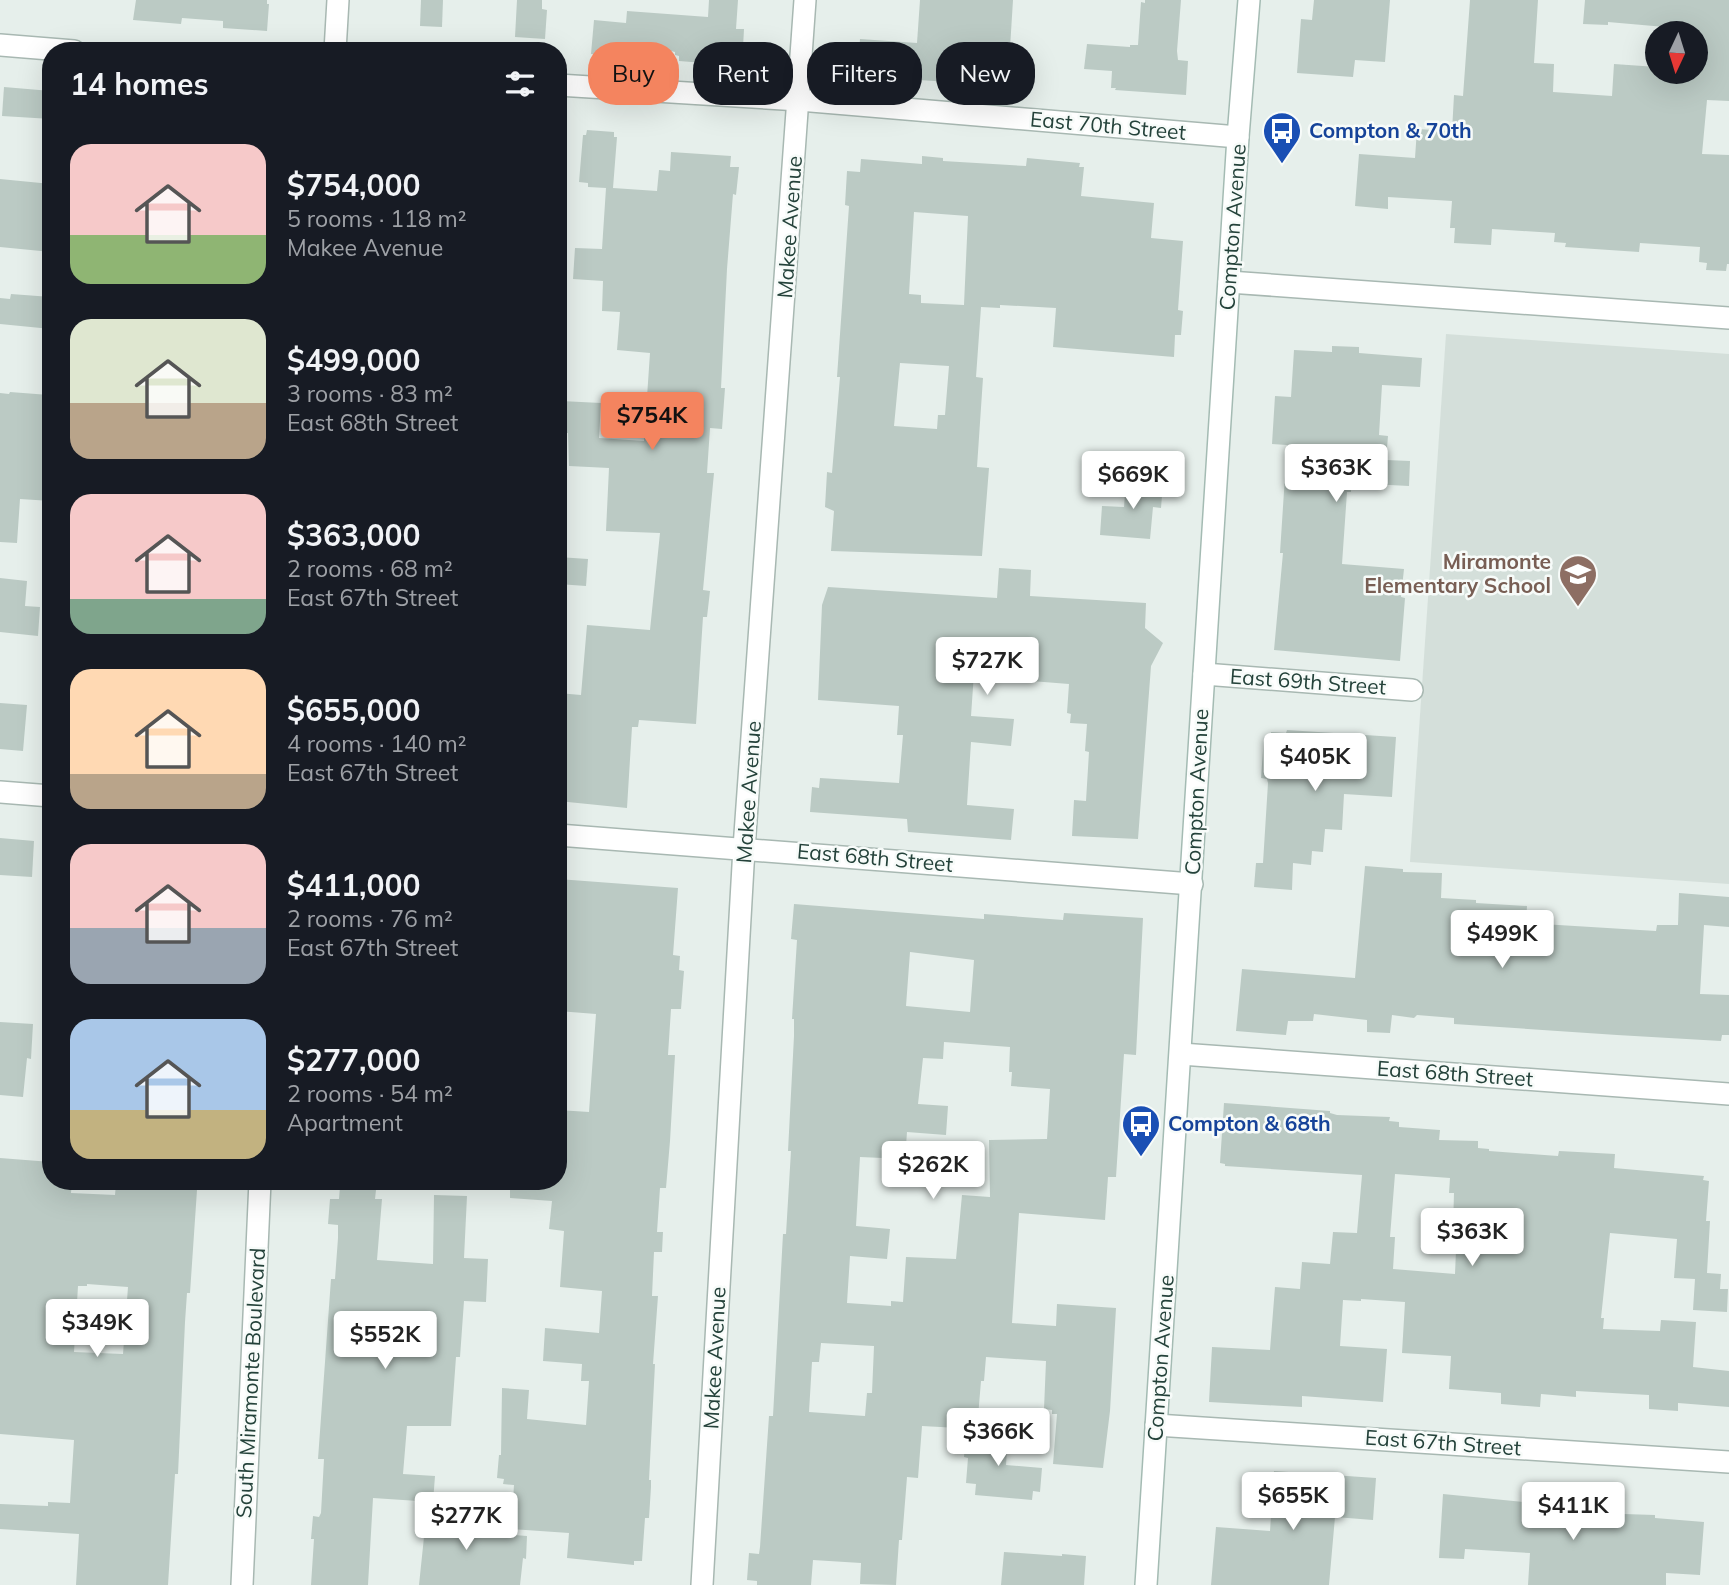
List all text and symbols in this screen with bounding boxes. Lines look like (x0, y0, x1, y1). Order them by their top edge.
north arrow (1645, 21, 1708, 84)
map controls (1645, 21, 1708, 84)
chip: Buy (588, 42, 679, 105)
chip: Rent (693, 42, 793, 105)
chip: Filters (807, 42, 922, 105)
chip: New (936, 42, 1035, 105)
text: 14 homes (70, 65, 209, 103)
icon: filters (501, 65, 539, 103)
street label: East 70th Street (1029, 105, 1187, 145)
bus stop icon: Compton & 70th (1261, 110, 1303, 165)
place label: Compton & 70th (1309, 117, 1472, 143)
street label: Compton Avenue (1213, 143, 1251, 311)
street label: Makee Avenue (771, 155, 807, 299)
text: $754,000 (287, 166, 420, 204)
icon: home (126, 172, 210, 256)
text: 5 rooms · 118 m² (287, 204, 467, 233)
text: Makee Avenue (287, 233, 443, 262)
text: $499,000 (287, 341, 420, 379)
icon: home (126, 347, 210, 431)
text: 3 rooms · 83 m² (287, 379, 453, 408)
pin: $754K (603, 392, 701, 452)
text: $754K (617, 400, 687, 429)
text: East 68th Street (287, 408, 458, 437)
pin: $363K (1287, 444, 1385, 504)
pin: $669K (1084, 452, 1182, 511)
text: $363K (1301, 452, 1371, 481)
text: $669K (1098, 459, 1168, 488)
text: $363,000 (287, 516, 420, 554)
icon: home (126, 522, 210, 606)
place label: Miramonte Elementary School (1364, 548, 1551, 598)
school or university icon: Miramonte Elementary School (1557, 553, 1599, 608)
text: 2 rooms · 68 m² (287, 554, 453, 583)
text: East 67th Street (287, 583, 458, 612)
pin: $727K (938, 638, 1036, 697)
text: $727K (952, 645, 1022, 674)
street label: East 69th Street (1229, 663, 1387, 699)
text: $655,000 (287, 691, 420, 729)
icon: home (126, 697, 210, 781)
street label: Compton Avenue (1179, 708, 1213, 876)
street label: Makee Avenue (730, 720, 766, 864)
text: 4 rooms · 140 m² (287, 729, 467, 758)
pin: $405K (1266, 734, 1364, 793)
text: $405K (1280, 741, 1350, 770)
text: East 67th Street (287, 758, 458, 787)
street label: East 68th Street (796, 837, 954, 877)
text: $411,000 (287, 866, 420, 904)
icon: home (126, 872, 210, 956)
text: 2 rooms · 76 m² (287, 904, 453, 933)
pin: $499K (1453, 911, 1551, 970)
text: $499K (1467, 918, 1537, 947)
text: East 67th Street (287, 933, 458, 962)
text: $277,000 (287, 1041, 420, 1079)
icon: home (126, 1047, 210, 1131)
street label: East 68th Street (1376, 1055, 1534, 1091)
text: 2 rooms · 54 m² (287, 1079, 453, 1108)
bus stop icon: Compton & 68th (1120, 1103, 1162, 1158)
text: Apartment (287, 1108, 403, 1137)
place label: Compton & 68th (1168, 1110, 1331, 1136)
pin: $262K (884, 1142, 982, 1201)
text: $262K (898, 1149, 968, 1178)
pin: $363K (1423, 1208, 1521, 1268)
text: $363K (1437, 1216, 1507, 1245)
street label: South Miramonte Boulevard (230, 1247, 270, 1519)
street label: Compton Avenue (1141, 1274, 1179, 1442)
street label: Makee Avenue (697, 1286, 731, 1430)
pin: $349K (48, 1300, 146, 1359)
text: $349K (62, 1307, 132, 1336)
pin: $552K (336, 1312, 434, 1371)
text: $552K (350, 1319, 420, 1348)
pin: $366K (949, 1408, 1047, 1468)
text: $366K (963, 1416, 1033, 1445)
street label: East 67th Street (1364, 1424, 1522, 1460)
pin: $655K (1244, 1472, 1342, 1532)
text: $655K (1258, 1480, 1328, 1509)
pin: $411K (1524, 1482, 1622, 1542)
text: $411K (1538, 1490, 1608, 1519)
pin: $277K (417, 1492, 515, 1552)
text: $277K (431, 1500, 501, 1529)

